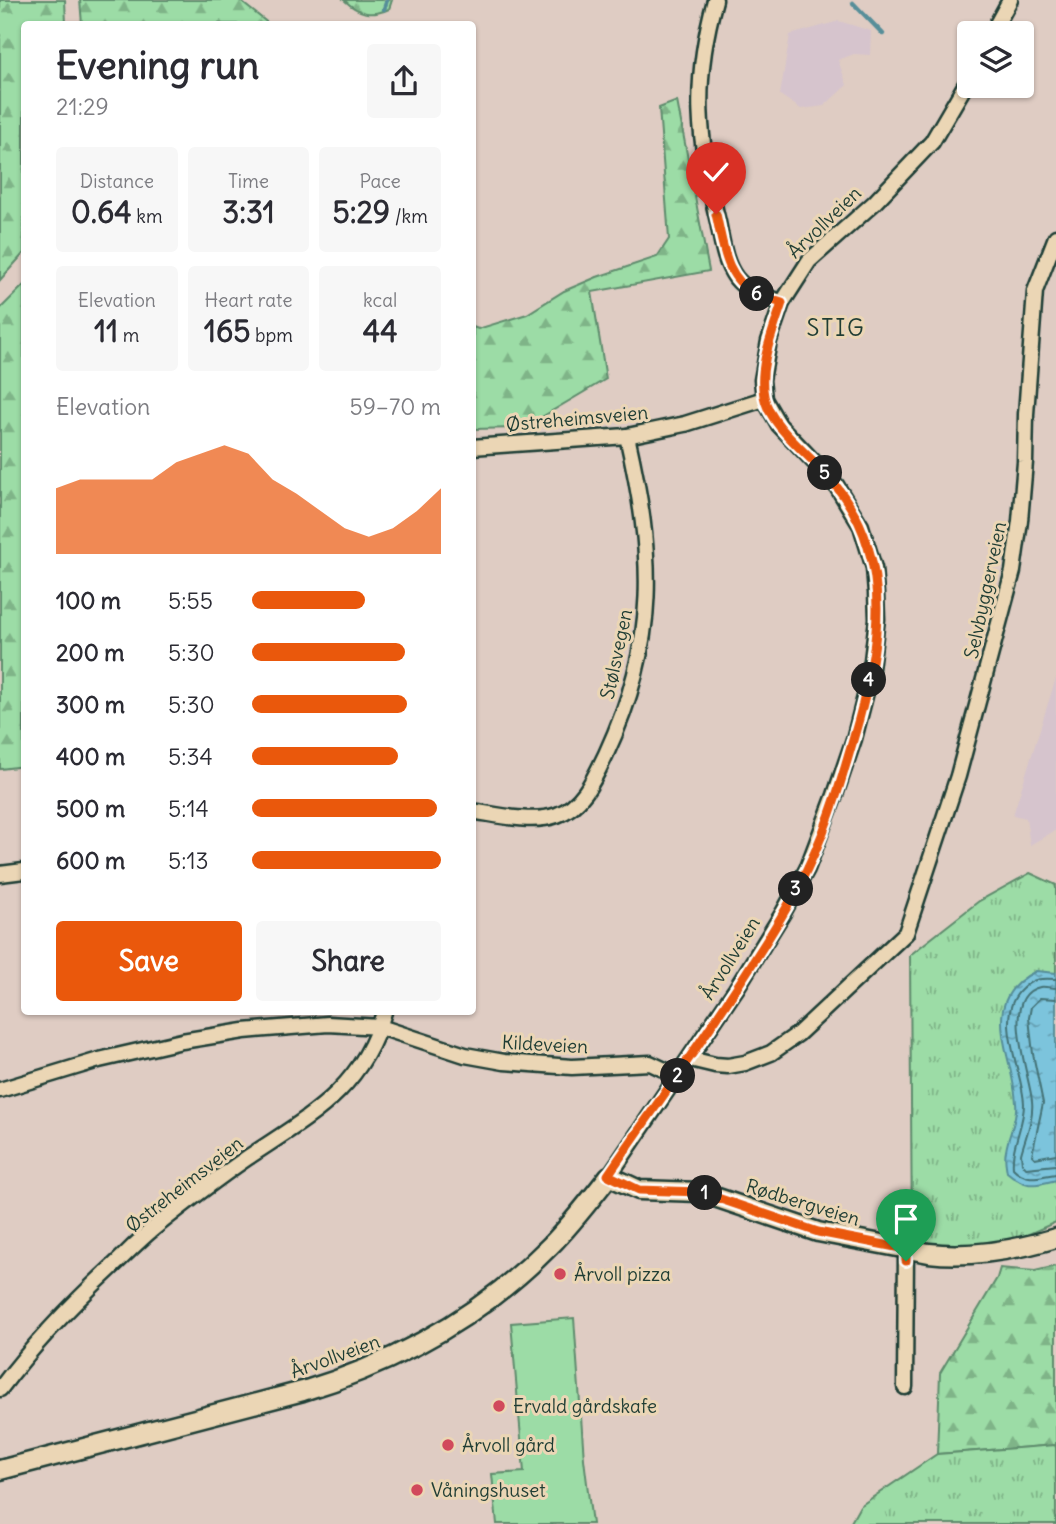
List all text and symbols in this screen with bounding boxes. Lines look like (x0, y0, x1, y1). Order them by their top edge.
map controls (957, 21, 1034, 98)
button: layers (957, 21, 1034, 98)
text: Evening run (56, 42, 259, 89)
button: share (367, 44, 441, 118)
text: 21:29 (56, 92, 109, 121)
pin (686, 142, 746, 214)
icon: check (697, 153, 735, 191)
text: Distance (80, 169, 154, 193)
text: Time (228, 169, 269, 193)
text: Pace (360, 169, 401, 193)
street label: Årvollveien (782, 181, 866, 263)
text: 0.64 (71, 193, 132, 231)
text: 3:31 (222, 193, 275, 231)
text: 5:29 (332, 193, 390, 231)
text: km (132, 204, 163, 228)
text: /km (390, 204, 428, 228)
pin: 6 (740, 276, 774, 312)
text: 6 (751, 281, 762, 305)
text: Elevation (78, 288, 156, 312)
text: Heart rate (204, 288, 293, 312)
text: kcal (363, 288, 397, 312)
text: 11 (94, 312, 118, 350)
text: 165 (204, 312, 250, 350)
text: 44 (363, 312, 398, 350)
district label: STIG (806, 313, 866, 342)
text: m (118, 323, 139, 347)
text: bpm (250, 323, 293, 347)
text: Elevation (56, 392, 150, 421)
text: 59–70 m (349, 392, 441, 421)
street label: Østreheimsveien (505, 400, 649, 436)
pin: 5 (808, 456, 842, 490)
text: 5 (819, 460, 830, 484)
street label: Selvbyggerveien (959, 519, 1011, 661)
text: 100 m (56, 586, 121, 615)
text: 5:55 (168, 586, 213, 615)
street label: Stølsvegen (595, 607, 637, 701)
text: 200 m (56, 638, 125, 667)
text: 5:30 (168, 638, 215, 667)
pin: 4 (852, 662, 886, 698)
text: 4 (863, 667, 874, 691)
text: 300 m (56, 690, 125, 719)
text: 5:30 (168, 690, 215, 719)
text: 400 m (56, 742, 125, 771)
text: 5:34 (168, 742, 213, 771)
text: 500 m (56, 794, 125, 823)
text: 5:14 (168, 794, 209, 823)
text: 600 m (56, 846, 125, 875)
text: 5:13 (168, 846, 209, 875)
pin: 3 (778, 872, 814, 906)
text: 3 (790, 876, 801, 900)
street label: Årvollveien (695, 912, 765, 1004)
button: Save (56, 921, 242, 1001)
button: Share (256, 921, 441, 1001)
street label: Kildeveien (501, 1030, 589, 1058)
pin: 2 (660, 1058, 696, 1094)
text: 2 (672, 1063, 683, 1087)
street label: Østreheimsveien (120, 1131, 248, 1237)
street label: Rødbergveien (743, 1173, 863, 1231)
pin: 1 (688, 1176, 722, 1210)
text: 1 (701, 1180, 708, 1204)
pin (876, 1189, 936, 1261)
icon: arrive (887, 1200, 925, 1238)
place label: Årvoll pizza (574, 1262, 671, 1286)
marker: Årvoll pizza (552, 1266, 568, 1282)
street label: Årvollveien (287, 1329, 383, 1383)
place label: Ervald gårdskafe (513, 1394, 657, 1418)
marker: Ervald gårdskafe (491, 1398, 507, 1414)
place label: Årvoll gård (462, 1433, 555, 1457)
marker: Årvoll gård (440, 1437, 456, 1453)
place label: Våningshuset (431, 1478, 546, 1502)
marker: Våningshuset (409, 1482, 425, 1498)

